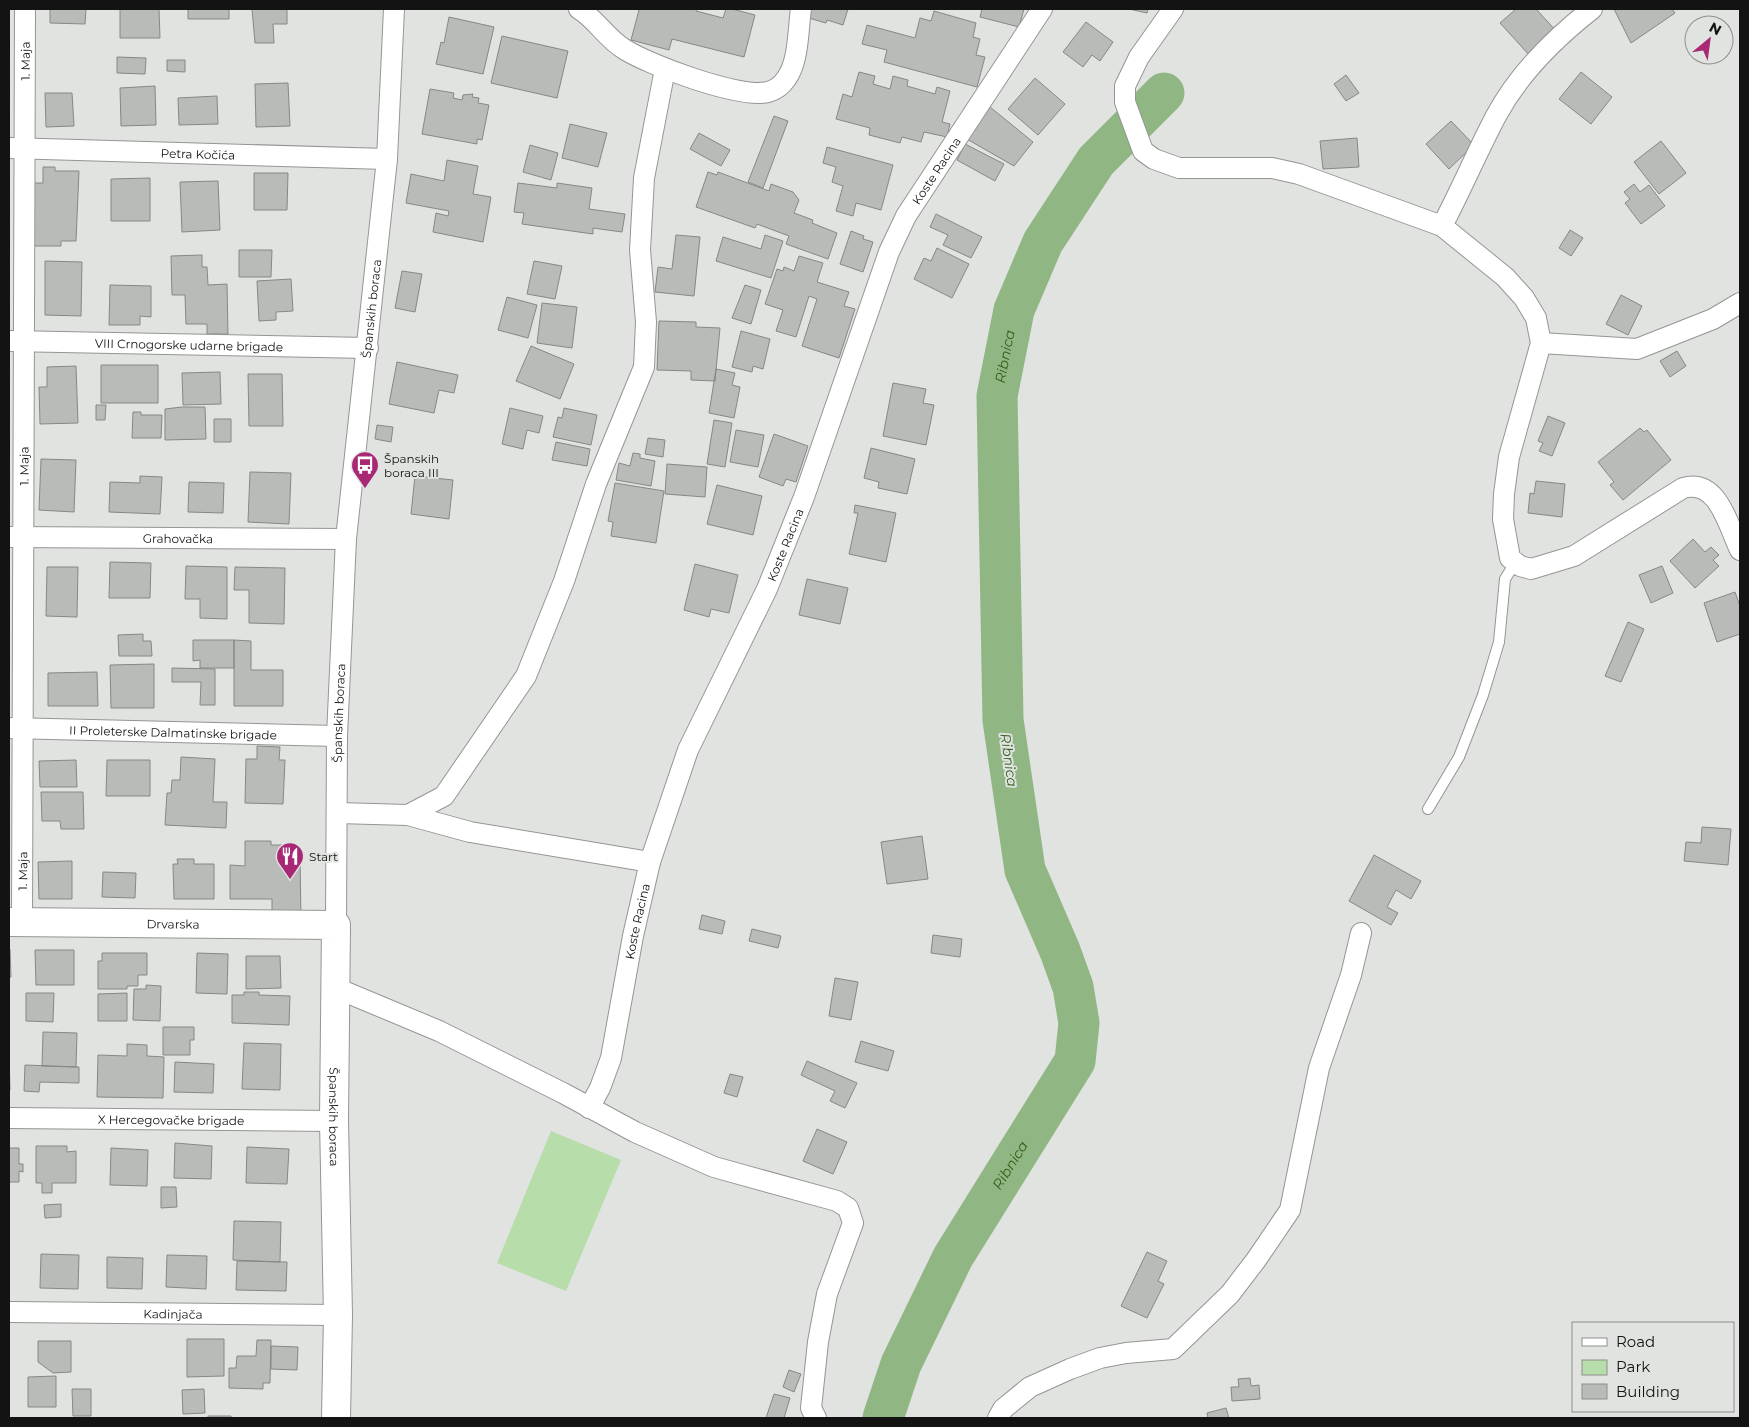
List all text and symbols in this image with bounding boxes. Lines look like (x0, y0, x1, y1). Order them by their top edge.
north arrow (1684, 15, 1734, 65)
text: N (1706, 18, 1725, 39)
street label: 1. Maja (17, 41, 32, 81)
street label: Koste Racina (908, 134, 963, 207)
street label: Petra Kočića (160, 145, 235, 162)
street label: Španskih boraca (358, 258, 384, 359)
water label: Ribnica (991, 328, 1019, 385)
street label: VIII Crnogorske udarne brigade (95, 335, 283, 354)
street label: 1. Maja (16, 446, 31, 486)
bus stop icon: Španskih boraca III (350, 450, 380, 489)
place label: Španskih boraca III (384, 451, 439, 480)
street label: Koste Racina (763, 506, 806, 584)
street label: Grahovačka (143, 530, 213, 546)
street label: Španskih boraca (329, 663, 348, 763)
street label: II Proleterske Dalmatinske brigade (69, 722, 277, 742)
water label: Ribnica (996, 732, 1022, 788)
restaurant icon: Start (275, 841, 305, 880)
place label: Start (309, 849, 338, 864)
street label: 1. Maja (15, 851, 30, 891)
street label: Koste Racina (621, 882, 652, 960)
street label: Drvarska (146, 916, 200, 931)
street label: Španskih boraca (326, 1067, 342, 1167)
street label: X Hercegovačke brigade (98, 1111, 244, 1128)
water label: Ribnica (988, 1138, 1032, 1193)
street label: Kadinjača (143, 1306, 203, 1321)
legend (1572, 1322, 1734, 1412)
text: Road (1616, 1332, 1655, 1351)
text: Park (1616, 1357, 1650, 1376)
text: Building (1616, 1382, 1680, 1401)

